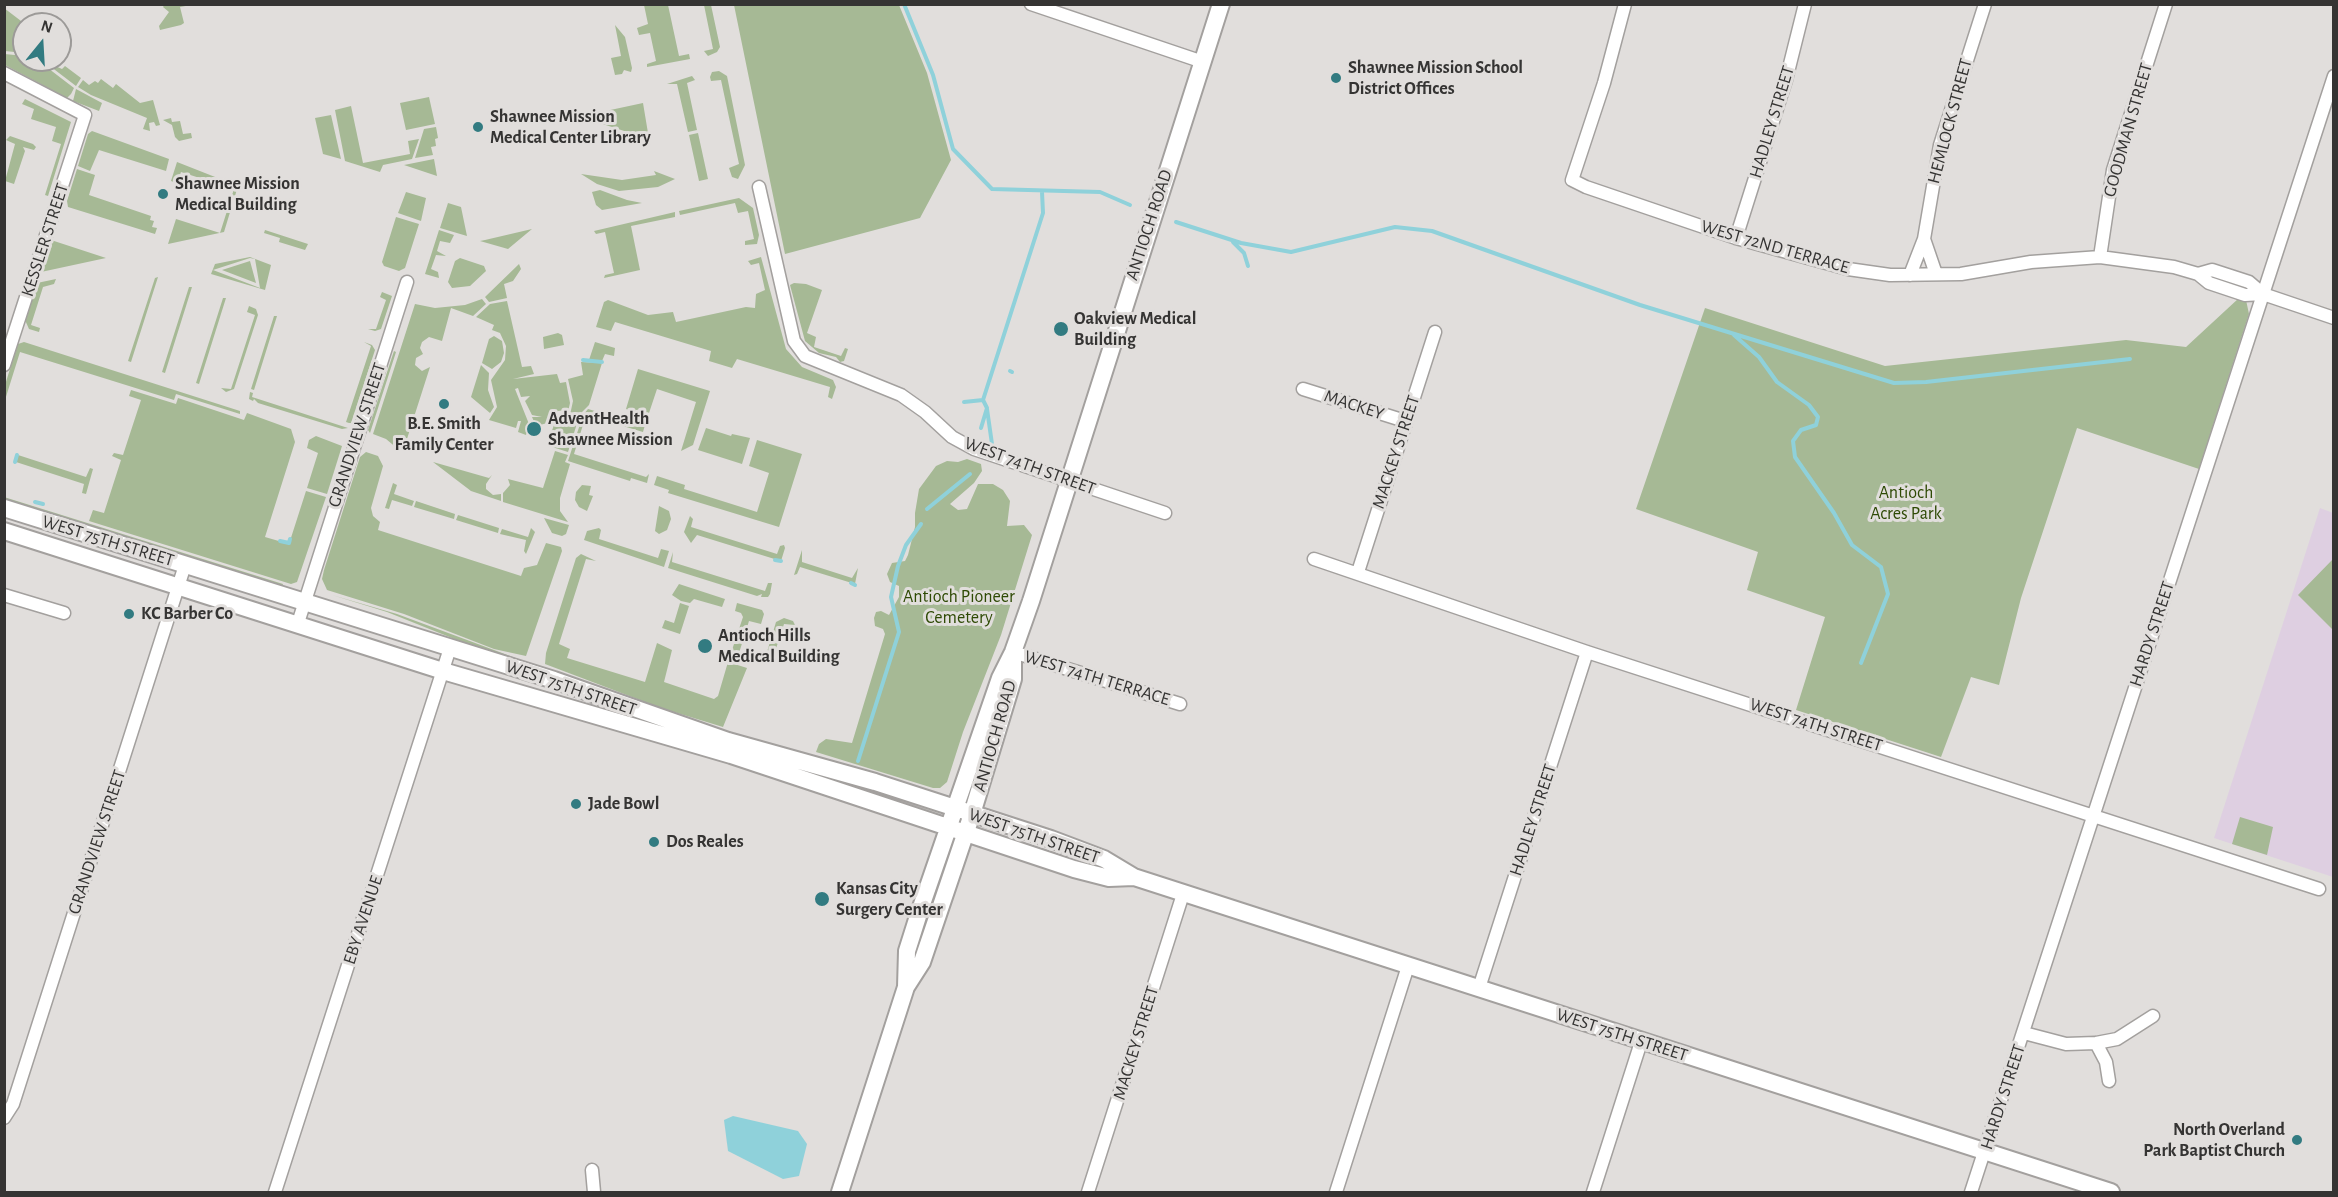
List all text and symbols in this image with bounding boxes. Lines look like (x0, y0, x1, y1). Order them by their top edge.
north arrow (12, 12, 72, 72)
text: N (39, 17, 55, 36)
street label: HEMLOCK STREET (1923, 56, 1977, 186)
place label: Shawnee Mission School District Offices (1348, 57, 1523, 100)
street label: GOODMAN STREET (2099, 61, 2157, 199)
street label: HADLEY STREET (1745, 63, 1799, 181)
marker: Shawnee Mission School District Offices (1329, 71, 1343, 85)
place label: Shawnee Mission Medical Center Library (490, 106, 651, 148)
marker: Shawnee Mission Medical Center Library (471, 120, 485, 134)
street label: ANTIOCH ROAD (1121, 167, 1177, 283)
place label: Shawnee Mission Medical Building (175, 173, 300, 216)
street label: KESSLER STREET (17, 181, 73, 299)
marker: Shawnee Mission Medical Building (156, 187, 170, 201)
street label: WEST 72ND TERRACE (1698, 216, 1852, 278)
place label: Oakview Medical Building (1074, 308, 1196, 350)
marker: Oakview Medical Building (1052, 320, 1070, 338)
street label: GRANDVIEW STREET (323, 360, 391, 510)
street label: MACKEY (1321, 385, 1387, 425)
street label: MACKEY STREET (1368, 393, 1424, 511)
marker: B.E. Smith Family Center (437, 397, 451, 411)
place label: AdventHealth Shawnee Mission (548, 408, 673, 450)
place label: B.E. Smith Family Center (395, 413, 493, 456)
marker: AdventHealth Shawnee Mission (525, 420, 543, 438)
street label: WEST 74TH STREET (961, 432, 1099, 500)
park label: Antioch Acres Park (1870, 482, 1942, 524)
street label: WEST 75TH STREET (39, 511, 177, 571)
street label: HARDY STREET (2125, 579, 2179, 689)
park label: Antioch Pioneer Cemetery (903, 586, 1015, 628)
place label: KC Barber Co (141, 603, 233, 625)
marker: KC Barber Co (122, 607, 136, 621)
place label: Antioch Hills Medical Building (718, 625, 840, 668)
marker: Antioch Hills Medical Building (696, 637, 714, 655)
street label: WEST 74TH TERRACE (1022, 646, 1172, 710)
street label: WEST 75TH STREET (503, 655, 639, 721)
street label: ANTIOCH ROAD (969, 678, 1021, 794)
street label: WEST 74TH STREET (1747, 693, 1885, 757)
street label: HADLEY STREET (1505, 761, 1561, 879)
street label: GRANDVIEW STREET (63, 767, 131, 917)
place label: Jade Bowl (588, 793, 659, 815)
marker: Jade Bowl (569, 797, 583, 811)
street label: WEST 75TH STREET (966, 803, 1102, 869)
place label: Dos Reales (666, 831, 744, 853)
marker: Dos Reales (647, 835, 661, 849)
street label: EBY AVENUE (339, 873, 387, 967)
place label: Kansas City Surgery Center (836, 878, 943, 920)
marker: Kansas City Surgery Center (813, 890, 831, 908)
street label: MACKEY STREET (1108, 983, 1164, 1103)
street label: WEST 75TH STREET (1553, 1004, 1691, 1066)
street label: HARDY STREET (1976, 1042, 2030, 1152)
place label: North Overland Park Baptist Church (2143, 1119, 2285, 1162)
marker: North Overland Park Baptist Church (2290, 1133, 2304, 1147)

